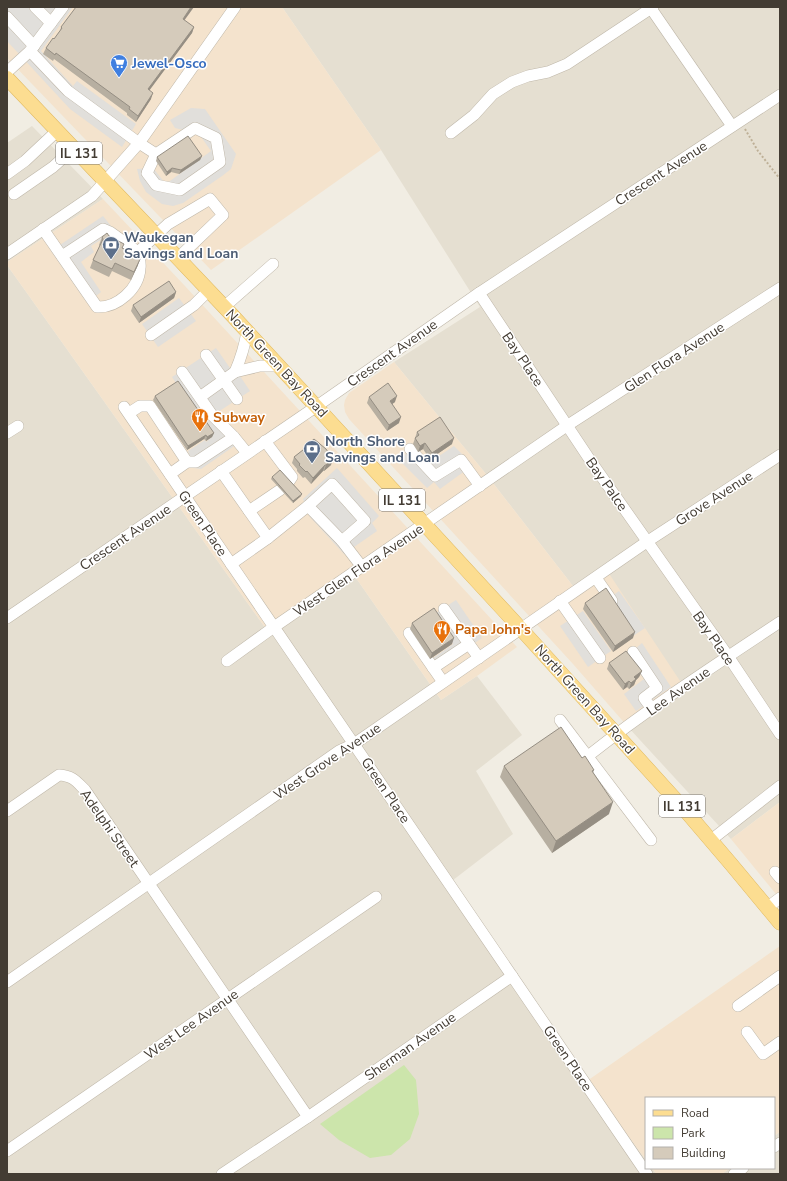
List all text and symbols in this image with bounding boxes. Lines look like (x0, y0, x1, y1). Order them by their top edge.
supermarket icon: Jewel-Osco (109, 53, 129, 78)
place label: Jewel-Osco (131, 54, 207, 73)
street label: Crescent Avenue (611, 136, 711, 210)
road number: IL 131 (56, 142, 102, 164)
place label: Waukegan Savings and Loan (124, 228, 238, 263)
bank icon: Waukegan Savings and Loan (101, 235, 121, 260)
street label: North Green Bay Road (221, 305, 332, 422)
street label: Crescent Avenue (343, 315, 441, 392)
street label: Glen Flora Avenue (620, 318, 728, 397)
street label: Bay Place (497, 328, 548, 390)
restaurant icon: Subway (190, 407, 210, 432)
place label: Subway (213, 408, 266, 427)
place label: North Shore Savings and Loan (325, 432, 439, 467)
bank icon: North Shore Savings and Loan (302, 439, 322, 464)
street label: Bay Palce (581, 454, 632, 515)
street label: Grove Avenue (672, 466, 757, 531)
street label: Green Place (174, 487, 232, 560)
road number: IL 131 (379, 489, 425, 511)
street label: Crescent Avenue (76, 500, 175, 575)
street label: West Glen Flora Avenue (289, 520, 427, 621)
street label: Bay Place (688, 608, 739, 669)
restaurant icon: Papa John's (432, 619, 452, 644)
place label: Papa John's (455, 620, 531, 639)
street label: North Green Bay Road (530, 640, 639, 758)
street label: Lee Avenue (643, 662, 714, 720)
street label: West Grove Avenue (270, 718, 385, 804)
street label: Green Place (357, 754, 415, 827)
street label: Adelphi Street (76, 786, 144, 871)
road number: IL 131 (659, 795, 705, 817)
street label: West Lee Avenue (140, 985, 242, 1064)
street label: Sherman Avenue (361, 1008, 460, 1085)
street label: Green Place (539, 1022, 597, 1095)
legend (645, 1097, 775, 1169)
text: Road (681, 1105, 709, 1121)
text: Park (681, 1125, 706, 1141)
text: Building (681, 1145, 726, 1161)

